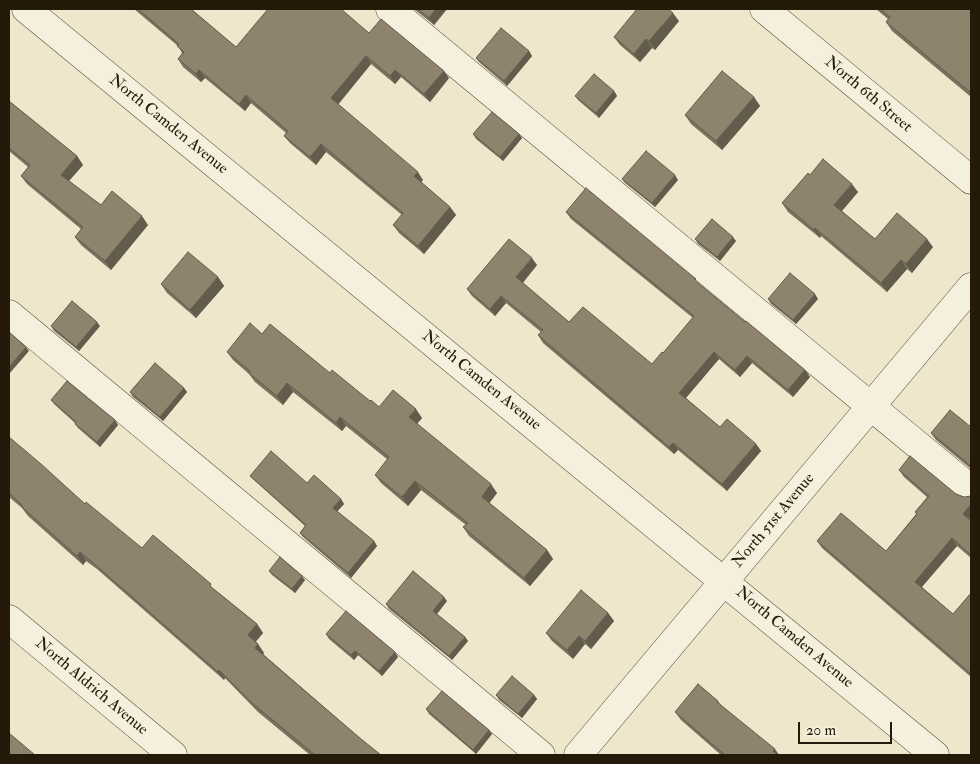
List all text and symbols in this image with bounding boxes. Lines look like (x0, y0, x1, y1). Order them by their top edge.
street label: North 6th Street (820, 53, 916, 137)
street label: North Camden Avenue (105, 71, 231, 179)
street label: North Camden Avenue (418, 327, 544, 435)
street label: North 51st Avenue (729, 470, 819, 572)
street label: North Camden Avenue (731, 583, 857, 693)
street label: North Aldrich Avenue (31, 634, 151, 740)
scale bar (800, 712, 894, 744)
text: 20 m (806, 721, 836, 740)

